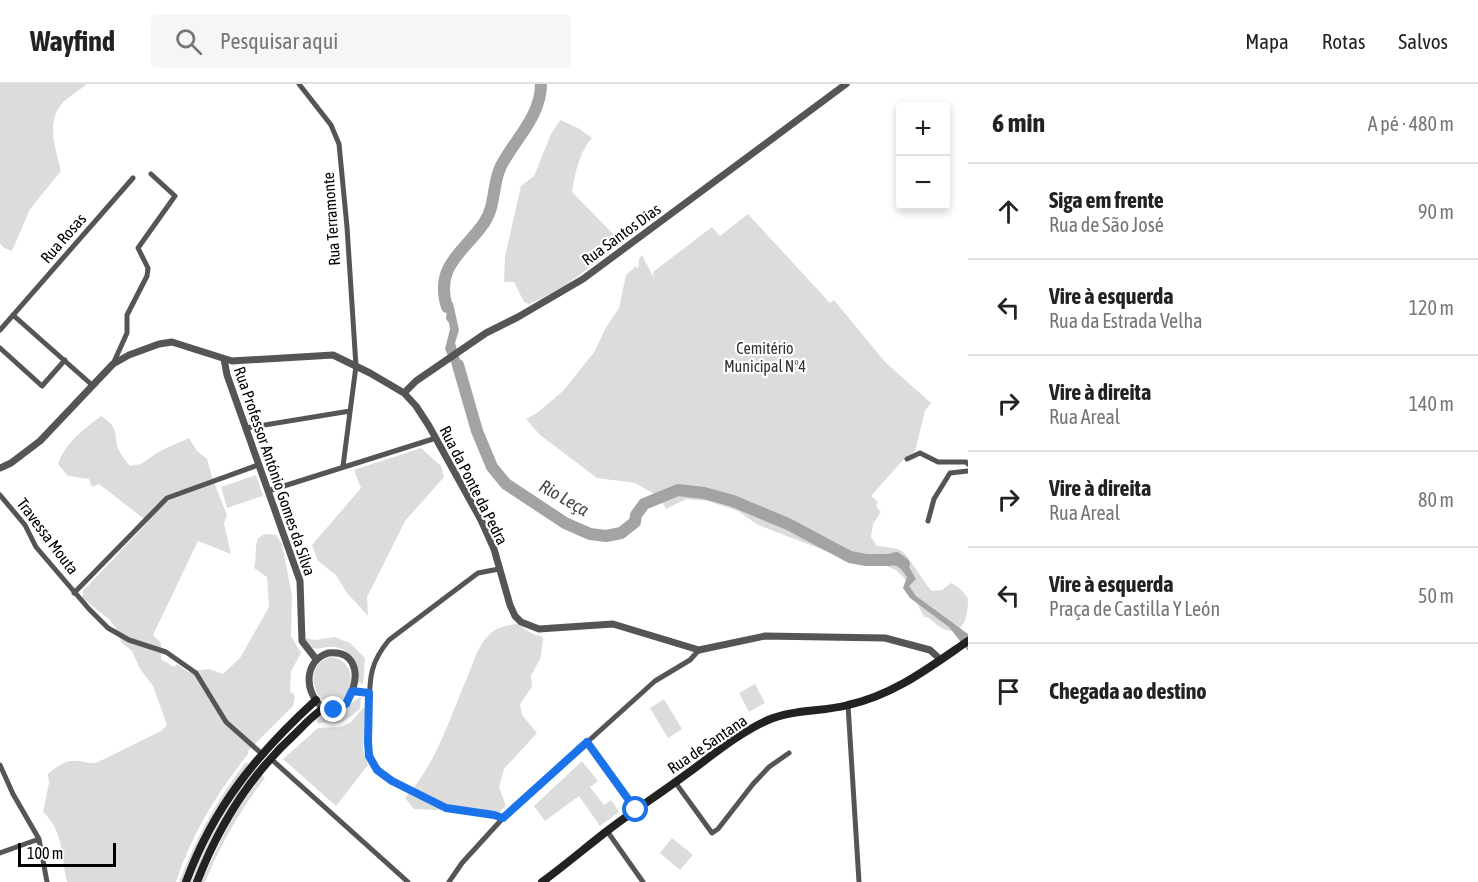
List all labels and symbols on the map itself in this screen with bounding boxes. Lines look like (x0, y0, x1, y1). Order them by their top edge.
street label: Rua Terramonte (319, 172, 343, 266)
street label: Rua Santos Dias (578, 199, 664, 269)
street label: Rua Rosas (37, 209, 90, 266)
park label: Cemitério Municipal Nº4 (724, 339, 806, 376)
street label: Rua Professor António Gomes da Silva (231, 364, 319, 578)
street label: Rua da Ponte da Pedra (436, 423, 512, 547)
water label: Rio Leça (536, 475, 593, 520)
street label: Travessa Mouta (14, 494, 82, 578)
route end (320, 696, 346, 722)
street label: Rua de Santana (664, 711, 750, 777)
route start (622, 796, 648, 822)
scale bar (18, 840, 116, 868)

